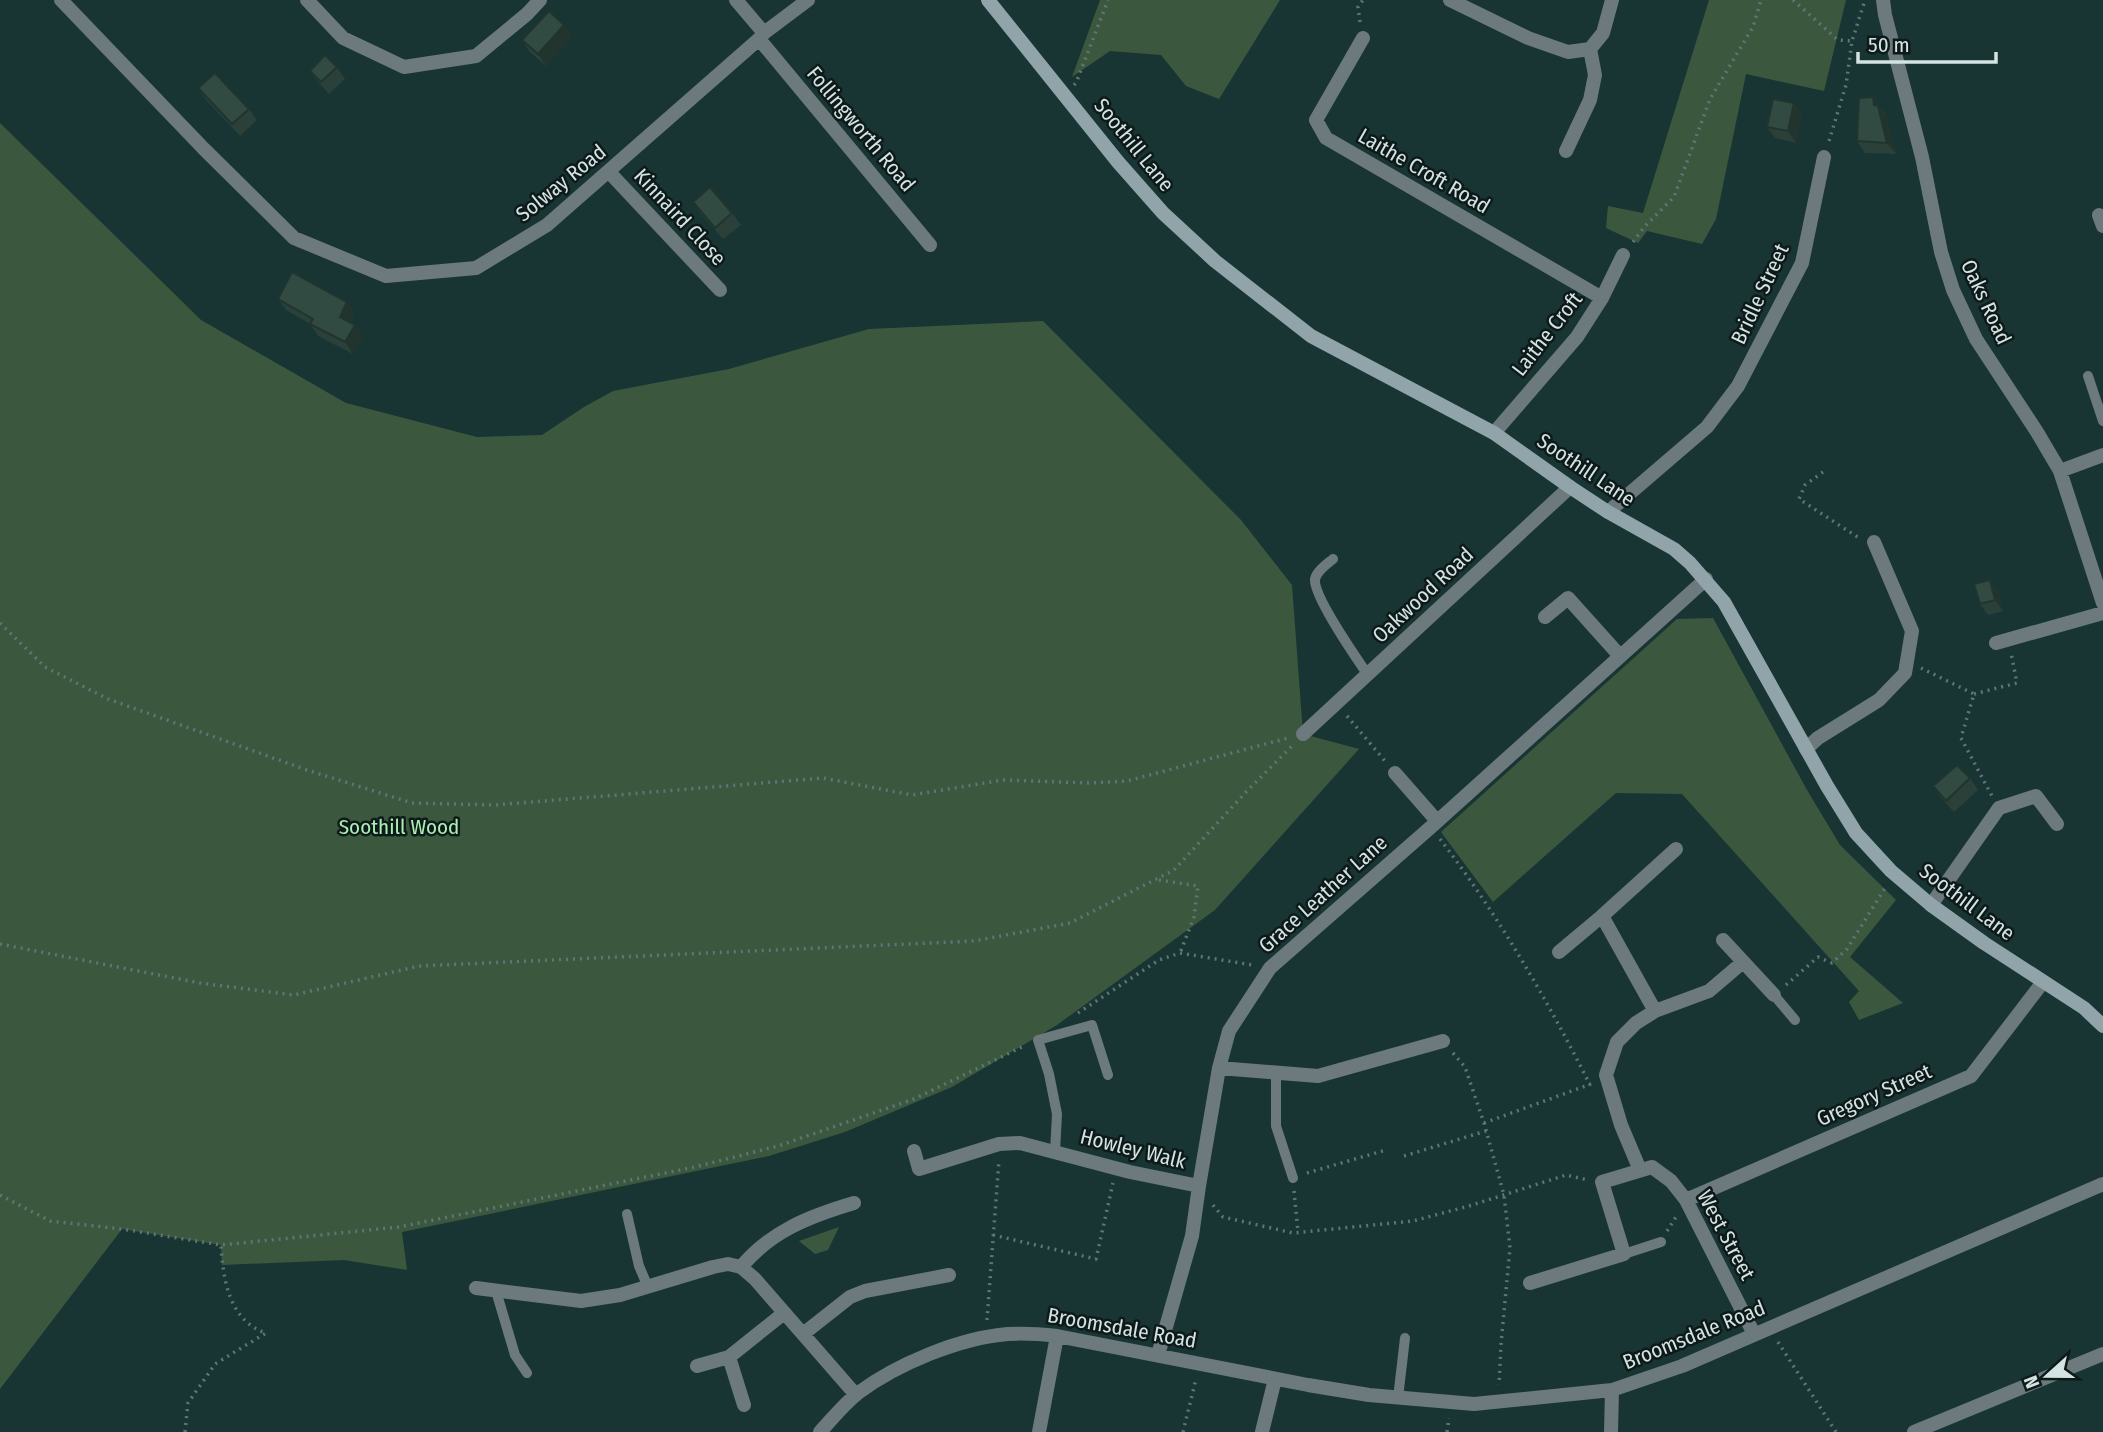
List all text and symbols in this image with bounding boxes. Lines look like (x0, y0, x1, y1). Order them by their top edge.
scale bar (1858, 21, 1996, 65)
text: 50 m (1868, 32, 1910, 58)
street label: Follingworth Road (801, 61, 921, 197)
street label: Soothill Lane (1088, 93, 1180, 197)
street label: Laithe Croft Road (1353, 123, 1495, 219)
street label: Solway Road (511, 139, 611, 227)
street label: Kinnaird Close (628, 163, 732, 271)
street label: Bridle Street (1725, 240, 1795, 348)
street label: Oaks Road (1955, 256, 2017, 348)
street label: Laithe Croft (1506, 287, 1588, 381)
street label: Soothill Lane (1532, 428, 1640, 512)
street label: Oakwood Road (1367, 542, 1479, 648)
park label: Soothill Wood (339, 814, 459, 840)
street label: Grace Leather Lane (1253, 830, 1393, 958)
street label: Soothill Lane (1914, 858, 2020, 946)
street label: Gregory Street (1813, 1058, 1936, 1132)
street label: Howley Walk (1077, 1123, 1189, 1175)
street label: West Street (1691, 1185, 1761, 1285)
street label: Broomsdale Road (1619, 1295, 1769, 1375)
street label: Broomsdale Road (1045, 1302, 1199, 1354)
north arrow (2012, 1341, 2082, 1411)
text: N (2019, 1372, 2044, 1391)

